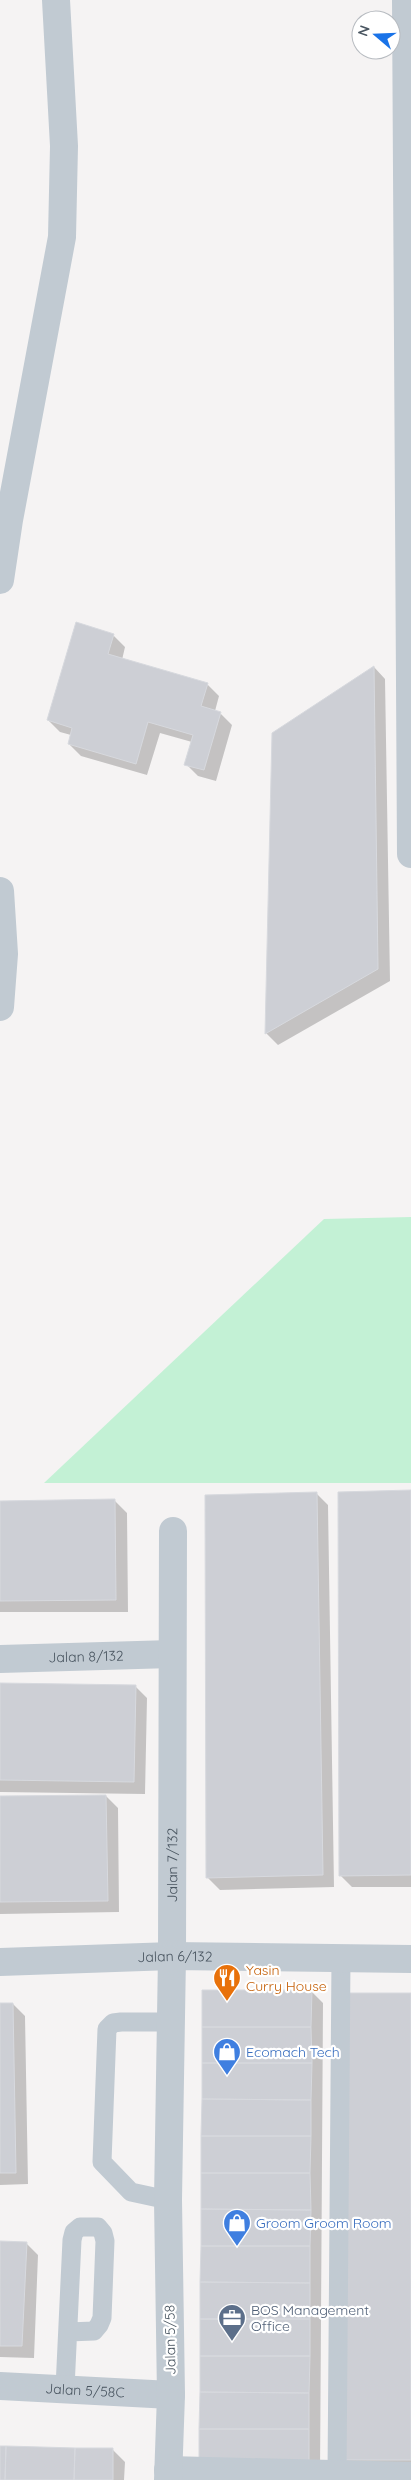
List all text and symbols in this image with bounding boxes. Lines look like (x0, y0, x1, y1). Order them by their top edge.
north arrow (351, 10, 401, 60)
text: N (354, 23, 374, 39)
street label: Jalan 8/132 (48, 1646, 124, 1667)
street label: Jalan 7/132 (163, 1827, 181, 1903)
street label: Jalan 6/132 (137, 1947, 213, 1966)
place label: Yasin Curry House (246, 1961, 327, 1995)
restaurant icon: Yasin Curry House (212, 1963, 242, 2002)
shop icon: Ecomach Tech (212, 2037, 242, 2076)
place label: Ecomach Tech (246, 2043, 340, 2061)
shop icon: Groom Groom Room (222, 2208, 252, 2247)
place label: Groom Groom Room (256, 2214, 392, 2232)
place label: BOS Management Office (251, 2301, 369, 2335)
office icon: BOS Management Office (217, 2303, 247, 2342)
street label: Jalan 5/58 (160, 2305, 180, 2375)
street label: Jalan 5/58C (45, 2379, 125, 2402)

